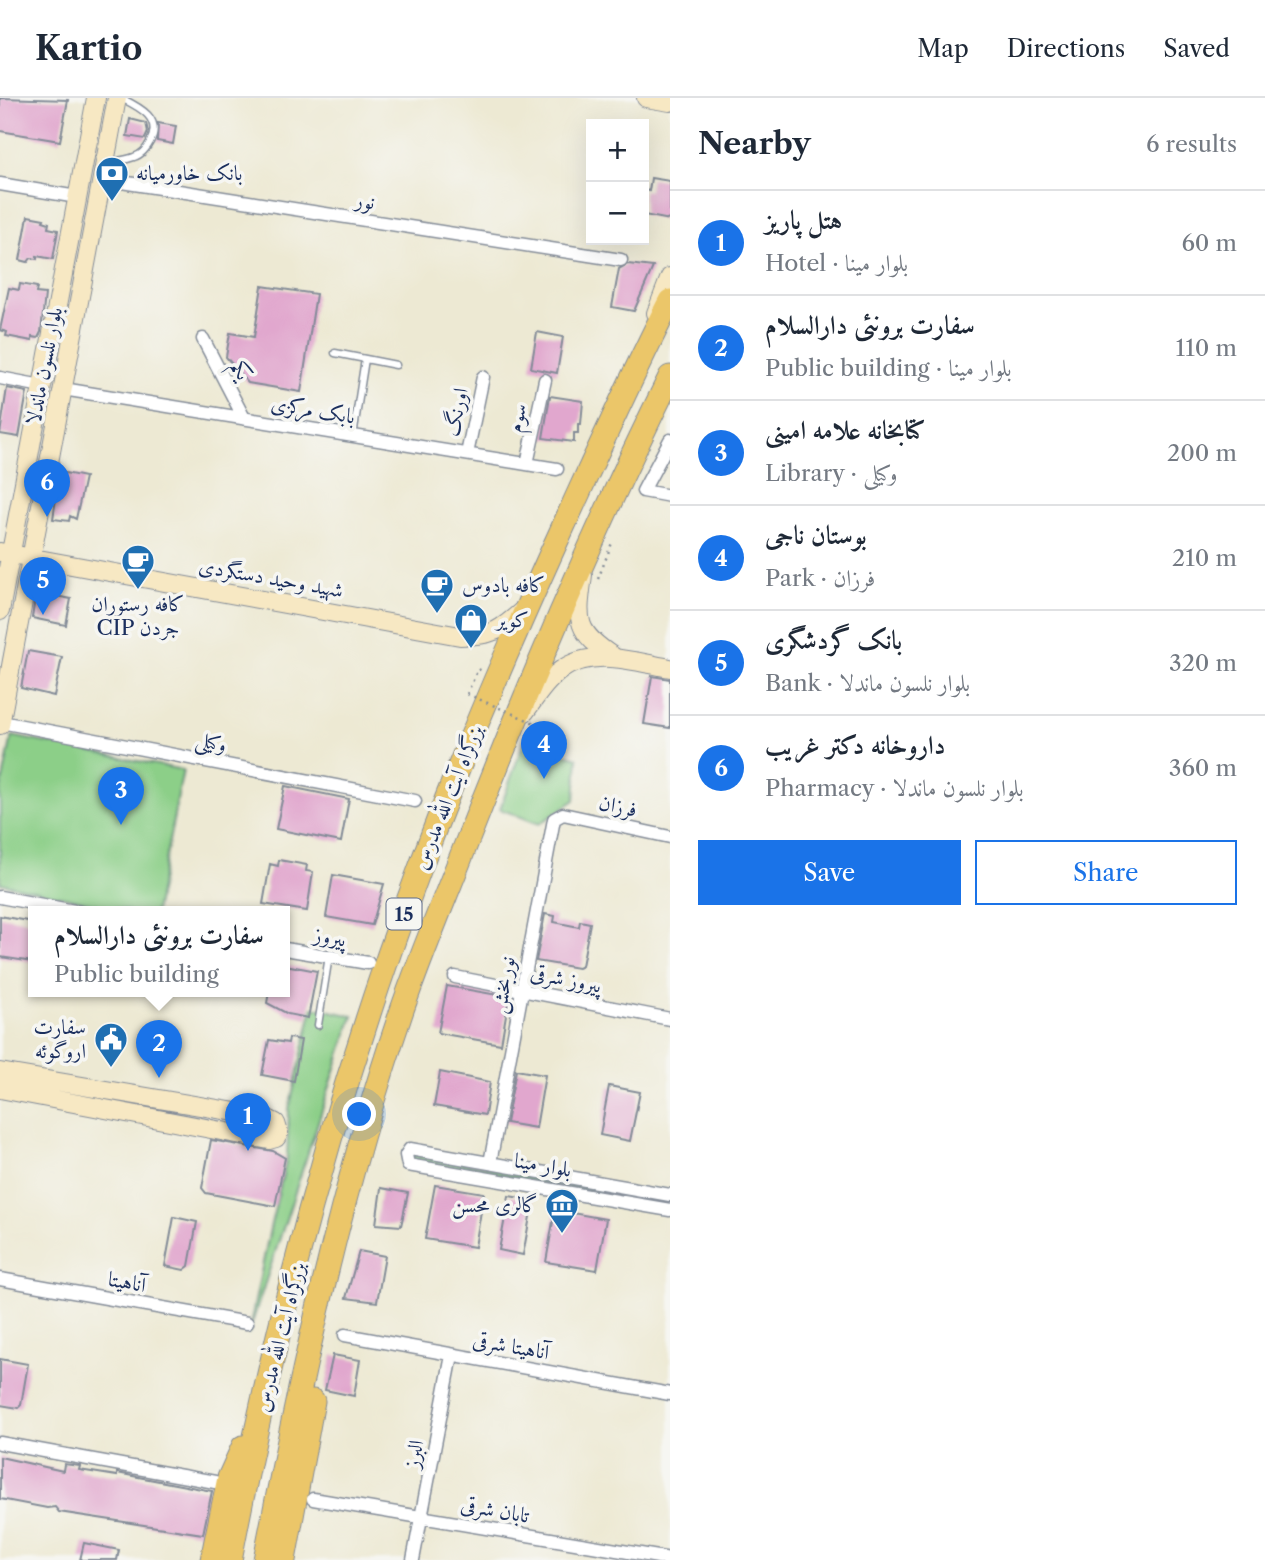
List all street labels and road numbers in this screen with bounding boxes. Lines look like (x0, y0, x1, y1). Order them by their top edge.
street label: نور (351, 186, 377, 215)
street label: بلوار نلسون ماندلا (20, 305, 68, 427)
street label: یکم (219, 356, 257, 388)
street label: اورنگ (438, 385, 473, 439)
street label: بابک مرکزی (269, 391, 357, 431)
street label: سوم (501, 401, 538, 436)
street label: شهید وحید دستگردی (197, 553, 345, 604)
street label: بزرگراه آیت الله مدرس (404, 719, 489, 873)
street label: وكيلی (193, 726, 229, 761)
street label: فرزان (597, 789, 639, 823)
road number: 15 (386, 898, 422, 930)
street label: پیروز (310, 921, 349, 955)
street label: نوربخش (485, 954, 522, 1016)
street label: پیروز شرقی (528, 959, 605, 1001)
street label: بلوار مینا (512, 1147, 574, 1183)
street label: بزرگراه آیت الله مدرس (245, 1258, 311, 1415)
street label: آناهیتا (106, 1266, 150, 1298)
street label: آناهیتا شرقی (470, 1326, 554, 1367)
street label: البرز (398, 1438, 429, 1472)
street label: تابان شرقی (459, 1491, 532, 1530)

